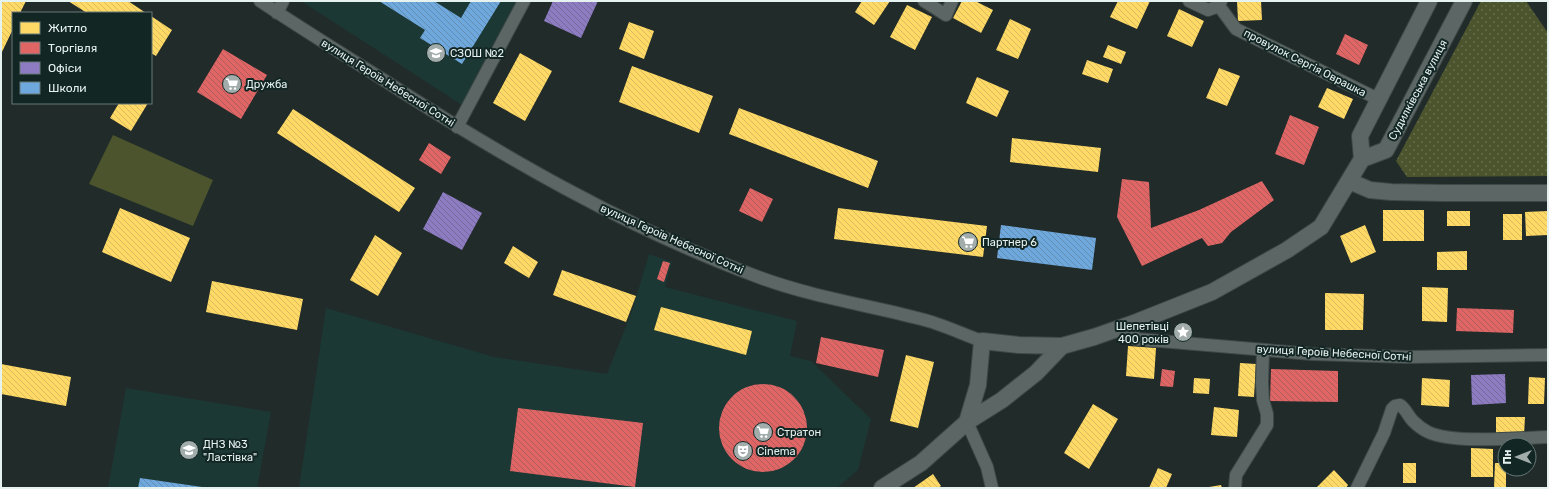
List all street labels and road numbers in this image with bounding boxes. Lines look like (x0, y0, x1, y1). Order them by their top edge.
street label: провулок Сергія Оврашка (1242, 26, 1368, 100)
street label: вулиця Героїв Небесної Сотні (319, 36, 457, 130)
street label: Судилківська вулиця (1386, 38, 1450, 142)
street label: вулиця Героїв Небесної Сотні (599, 202, 745, 276)
street label: вулиця Героїв Небесної Сотні (1256, 342, 1412, 364)

